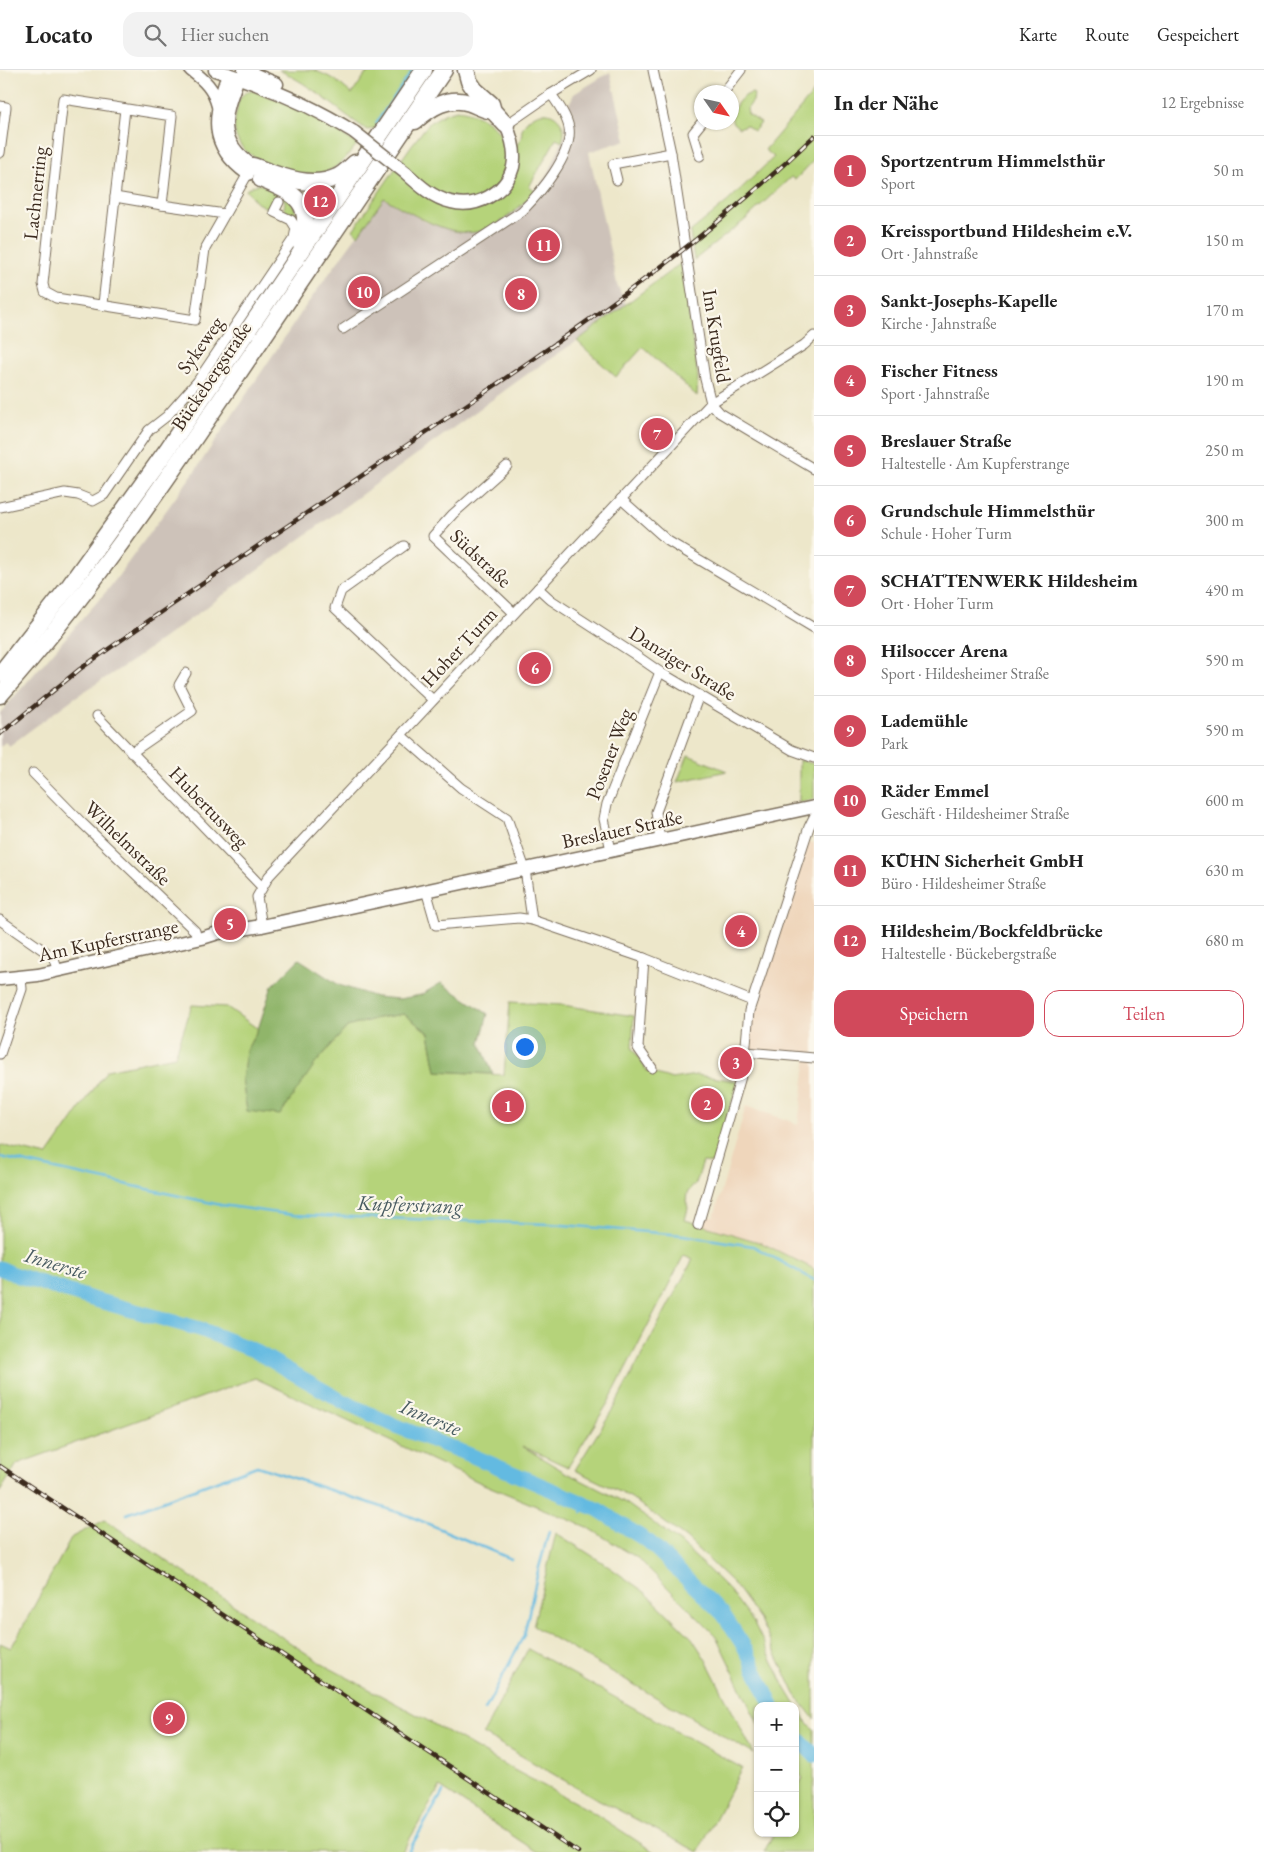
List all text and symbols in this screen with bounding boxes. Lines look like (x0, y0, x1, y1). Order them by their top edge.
search box (123, 12, 473, 57)
text: Locato (25, 19, 93, 50)
icon: search (141, 21, 169, 49)
text: Hier suchen (181, 22, 269, 47)
text: Karte (1019, 23, 1057, 46)
text: Route (1085, 23, 1129, 46)
text: Gespeichert (1157, 23, 1239, 46)
north arrow (694, 85, 739, 130)
text: In der Nähe (834, 89, 939, 116)
text: 12 Ergebnisse (1161, 92, 1244, 113)
street label: Lachnerring (17, 145, 53, 241)
text: Sportzentrum Himmelsthür (881, 148, 1105, 173)
text: 1 (846, 160, 854, 181)
text: 50 m (1213, 160, 1244, 181)
text: Sport (881, 173, 915, 194)
pin: 12 (304, 182, 336, 220)
text: Kreissportbund Hildesheim e.V. (881, 218, 1132, 243)
pin: 11 (528, 226, 560, 264)
text: 2 (846, 230, 854, 251)
text: 150 m (1205, 230, 1244, 251)
text: Ort · Jahnstraße (881, 243, 978, 264)
pin: 10 (348, 273, 380, 311)
pin: 8 (505, 275, 537, 313)
street label: Im Krugfeld (697, 287, 737, 386)
text: Sankt-Josephs-Kapelle (881, 288, 1057, 313)
text: 3 (846, 300, 854, 321)
text: 170 m (1205, 300, 1244, 321)
street label: Sykeweg (171, 311, 229, 379)
text: Kirche · Jahnstraße (881, 313, 997, 334)
street label: Bückebergstraße (165, 316, 257, 436)
text: Fischer Fitness (881, 358, 998, 383)
text: 4 (846, 370, 854, 391)
text: 190 m (1205, 370, 1244, 391)
text: Sport · Jahnstraße (881, 383, 989, 404)
pin: 7 (641, 415, 673, 453)
text: Breslauer Straße (881, 428, 1011, 453)
text: 5 (846, 440, 854, 461)
text: 250 m (1205, 440, 1244, 461)
text: Haltestelle · Am Kupferstrange (881, 453, 1070, 474)
text: Grundschule Himmelsthür (881, 498, 1095, 523)
text: 6 (846, 510, 854, 531)
text: 300 m (1205, 510, 1244, 531)
street label: Südstraße (445, 523, 518, 593)
text: Schule · Hoher Turm (881, 523, 1012, 544)
text: SCHATTENWERK Hildesheim (881, 568, 1138, 593)
text: 7 (846, 580, 854, 601)
text: 490 m (1205, 580, 1244, 601)
text: Ort · Hoher Turm (881, 593, 994, 614)
street label: Hoher Turm (415, 601, 503, 693)
street label: Danziger Straße (625, 620, 742, 706)
text: Hilsoccer Arena (881, 638, 1008, 663)
pin: 6 (519, 649, 551, 687)
text: 8 (846, 650, 854, 671)
text: 590 m (1205, 650, 1244, 671)
text: Sport · Hildesheimer Straße (881, 663, 1049, 684)
street label: Posener Weg (580, 704, 638, 803)
text: Lademühle (881, 708, 968, 733)
text: 9 (846, 720, 854, 741)
text: 590 m (1205, 720, 1244, 741)
text: Park (881, 733, 908, 754)
street label: Hubertusweg (163, 760, 255, 854)
text: Räder Emmel (881, 778, 989, 803)
text: 10 (842, 790, 858, 811)
text: 600 m (1205, 790, 1244, 811)
street label: Wilhelmstraße (79, 795, 177, 891)
street label: Breslauer Straße (559, 803, 685, 854)
text: Geschäft · Hildesheimer Straße (881, 803, 1069, 824)
text: KÜHN Sicherheit GmbH (881, 848, 1084, 873)
text: 11 (842, 860, 858, 881)
text: 630 m (1205, 860, 1244, 881)
text: Büro · Hildesheimer Straße (881, 873, 1046, 894)
pin: 5 (214, 905, 246, 943)
street label: Am Kupferstrange (35, 912, 181, 968)
pin: 4 (725, 912, 757, 950)
text: Hildesheim/Bockfeldbrücke (881, 918, 1103, 943)
text: 12 (842, 930, 858, 951)
text: 680 m (1205, 930, 1244, 951)
text: Haltestelle · Bückebergstraße (881, 943, 1057, 964)
button: Speichern (834, 990, 1034, 1037)
button: Teilen (1044, 990, 1244, 1037)
your location (512, 1034, 538, 1060)
pin: 3 (720, 1044, 752, 1082)
pin: 2 (691, 1085, 723, 1123)
pin: 1 (492, 1087, 524, 1125)
water label: Kupferstrang (356, 1189, 464, 1219)
water label: Innerste (21, 1241, 91, 1285)
water label: Innerste (396, 1392, 466, 1442)
pin: 9 (153, 1699, 185, 1737)
map controls (754, 1702, 799, 1837)
button: + (754, 1702, 799, 1747)
button: − (754, 1747, 799, 1792)
button: locate (754, 1792, 799, 1837)

